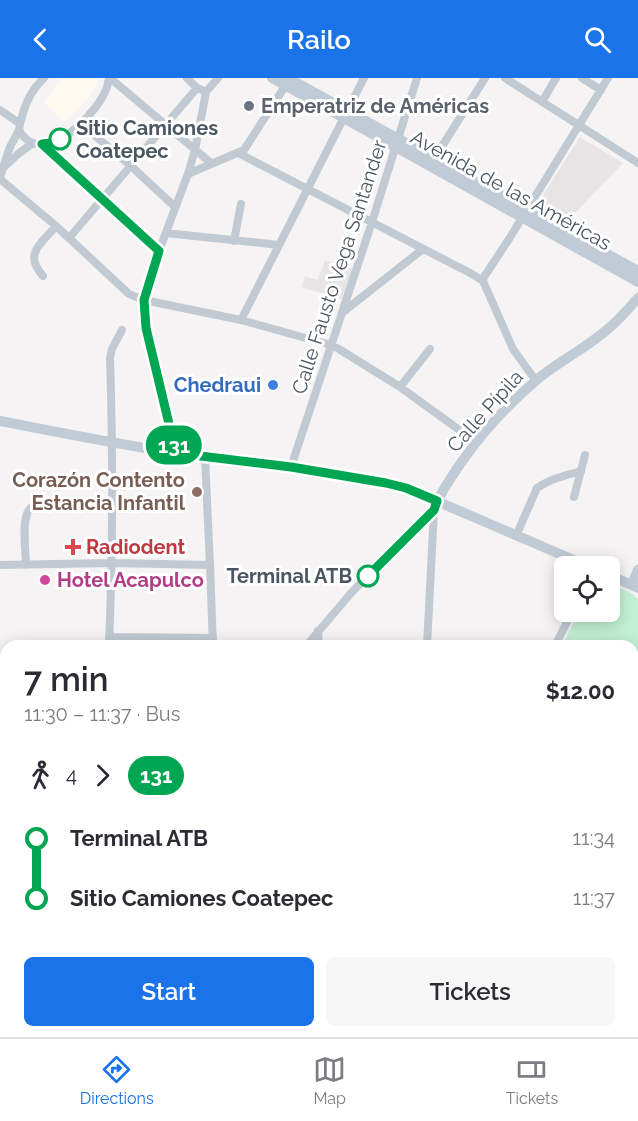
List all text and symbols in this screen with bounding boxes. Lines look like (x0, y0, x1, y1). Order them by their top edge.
icon: back (24, 23, 57, 56)
icon: search (581, 23, 614, 56)
text: Railo (287, 24, 351, 55)
place label: Emperatriz de Américas (261, 94, 489, 118)
marker: Emperatriz de Américas (242, 99, 256, 113)
place label: Sitio Camiones Coatepec (76, 116, 218, 163)
street label: Avenida de las Américas (406, 125, 616, 255)
marker: Sitio Camiones Coatepec (49, 128, 71, 150)
street label: Calle Fausto Vega Santander (287, 137, 391, 397)
street label: Calle Pípila (442, 365, 528, 457)
place label: Chedraui (174, 373, 261, 397)
marker: Chedraui (266, 378, 280, 392)
line badge: 131 (140, 426, 208, 464)
text: 131 (158, 433, 190, 458)
place label: Corazón Contento Estancia Infantil (12, 468, 186, 515)
marker: Corazón Contento Estancia Infantil (190, 485, 204, 499)
place label: Radiodent (86, 535, 186, 559)
marker: Radiodent (64, 538, 82, 556)
map controls (554, 556, 620, 622)
button: locate (554, 556, 620, 622)
place label: Terminal ATB (227, 564, 352, 588)
marker: Terminal ATB (357, 565, 379, 587)
place label: Hotel Acapulco (57, 568, 204, 592)
marker: Hotel Acapulco (38, 573, 52, 587)
text: 7 min (24, 660, 109, 699)
text: $12.00 (546, 678, 615, 704)
text: 11:30 – 11:37 · Bus (24, 702, 180, 726)
icon: walk (24, 759, 57, 792)
icon: forward (86, 759, 119, 792)
text: 4 (66, 763, 77, 787)
text: 131 (140, 763, 172, 788)
text: Terminal ATB (70, 825, 208, 851)
text: 11:34 (573, 826, 615, 850)
text: Sitio Camiones Coatepec (70, 885, 333, 911)
text: 11:37 (573, 886, 615, 910)
button: Start (24, 957, 314, 1026)
button: Tickets (326, 957, 615, 1026)
tab: Directions (80, 1053, 154, 1108)
tab: Map (313, 1053, 346, 1108)
tab: Tickets (506, 1053, 558, 1108)

